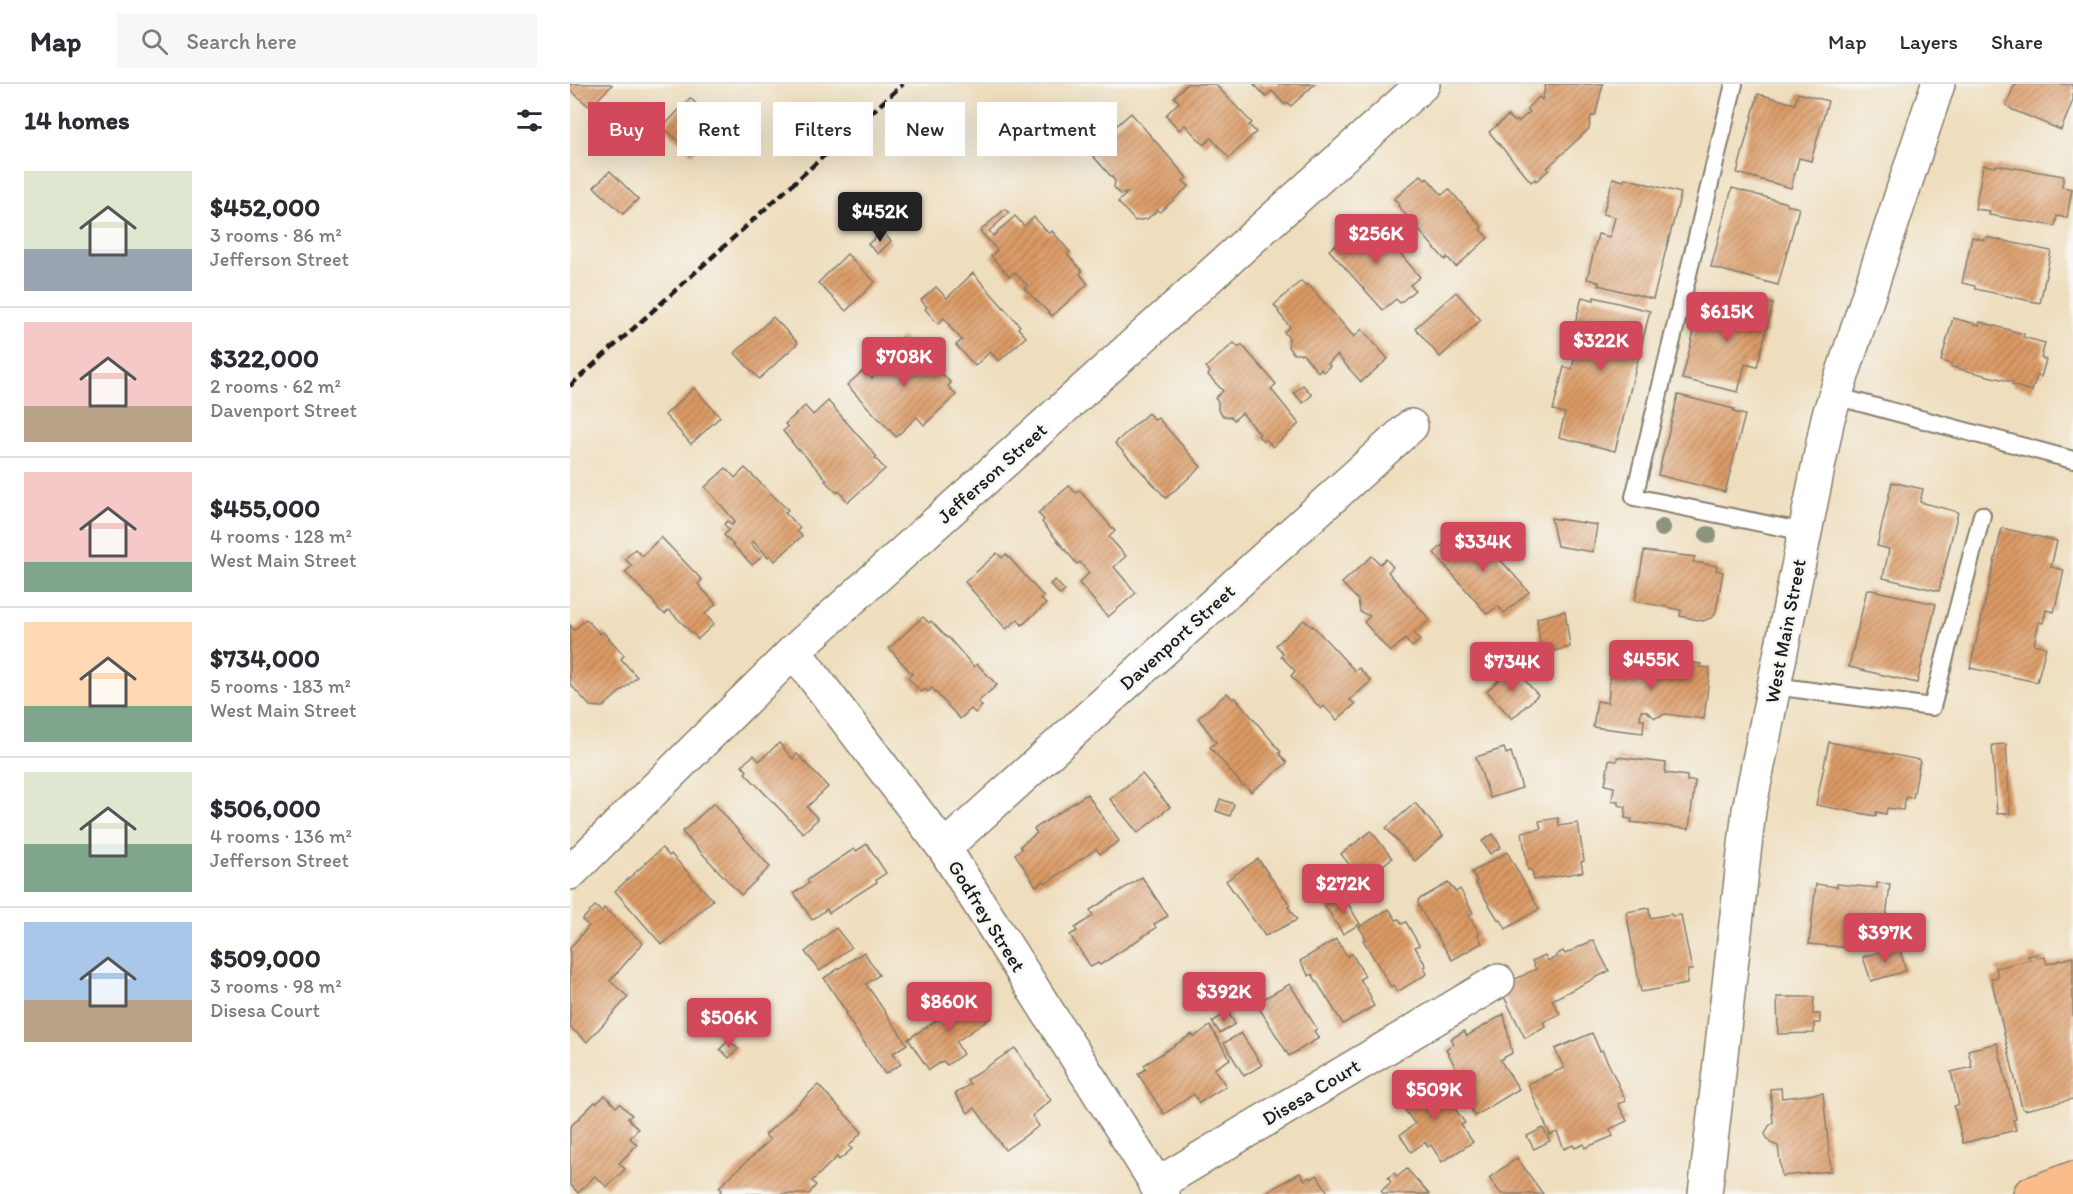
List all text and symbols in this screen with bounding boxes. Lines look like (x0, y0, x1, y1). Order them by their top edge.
search box (117, 14, 537, 68)
text: Map (30, 24, 81, 58)
icon: search (138, 25, 171, 58)
text: Search here (186, 28, 297, 55)
text: Map (1828, 29, 1867, 54)
text: Layers (1900, 29, 1958, 54)
text: Share (1991, 29, 2043, 54)
chip: Buy (588, 102, 665, 156)
chip: Rent (677, 102, 761, 156)
chip: Filters (773, 102, 873, 156)
chip: New (885, 102, 965, 156)
chip: Apartment (977, 102, 1117, 156)
text: 14 homes (24, 104, 130, 136)
icon: filters (513, 104, 546, 137)
text: $452,000 (210, 191, 320, 223)
pin: $452K (838, 192, 922, 243)
icon: home (72, 195, 144, 267)
text: $452K (852, 199, 908, 223)
pin: $256K (1334, 214, 1418, 265)
text: $256K (1349, 221, 1403, 245)
text: 3 rooms · 86 m² (210, 223, 342, 247)
text: Jefferson Street (210, 247, 349, 271)
pin: $615K (1685, 292, 1769, 343)
text: $615K (1700, 299, 1754, 323)
pin: $322K (1559, 321, 1643, 372)
text: $322K (1574, 328, 1628, 352)
pin: $708K (862, 337, 946, 388)
text: $322,000 (210, 342, 319, 374)
text: $708K (876, 344, 932, 368)
icon: home (72, 346, 144, 418)
text: 2 rooms · 62 m² (210, 374, 341, 398)
text: Davenport Street (210, 398, 357, 422)
street label: Jefferson Street (932, 418, 1052, 528)
text: $455,000 (210, 492, 320, 524)
icon: home (72, 496, 144, 568)
pin: $334K (1441, 522, 1525, 573)
text: 4 rooms · 128 m² (210, 524, 352, 548)
text: $334K (1455, 529, 1511, 553)
text: West Main Street (210, 548, 357, 572)
street label: West Main Street (1759, 557, 1811, 705)
street label: Davenport Street (1114, 579, 1240, 695)
pin: $455K (1609, 640, 1693, 691)
text: $734,000 (210, 642, 320, 674)
pin: $734K (1470, 642, 1554, 693)
icon: home (72, 646, 144, 718)
text: $455K (1623, 647, 1679, 671)
text: $734K (1484, 649, 1540, 673)
text: 5 rooms · 183 m² (210, 674, 351, 698)
text: West Main Street (210, 698, 357, 722)
text: $506,000 (210, 792, 321, 824)
icon: home (72, 796, 144, 868)
text: 4 rooms · 136 m² (210, 824, 352, 848)
text: Jefferson Street (210, 848, 349, 872)
street label: Godfrey Street (943, 856, 1031, 976)
pin: $272K (1301, 864, 1385, 915)
text: $272K (1316, 871, 1370, 895)
pin: $397K (1843, 913, 1927, 964)
text: $397K (1858, 920, 1912, 944)
text: $509,000 (210, 942, 321, 974)
icon: home (72, 946, 144, 1018)
pin: $392K (1182, 972, 1266, 1023)
text: 3 rooms · 98 m² (210, 974, 342, 998)
text: $392K (1197, 979, 1251, 1003)
pin: $860K (907, 982, 991, 1033)
text: $860K (921, 989, 977, 1013)
text: Disesa Court (210, 998, 320, 1022)
pin: $506K (687, 998, 771, 1049)
text: $506K (701, 1005, 757, 1029)
street label: Disesa Court (1258, 1053, 1364, 1131)
pin: $509K (1392, 1070, 1476, 1121)
text: $509K (1406, 1077, 1462, 1101)

